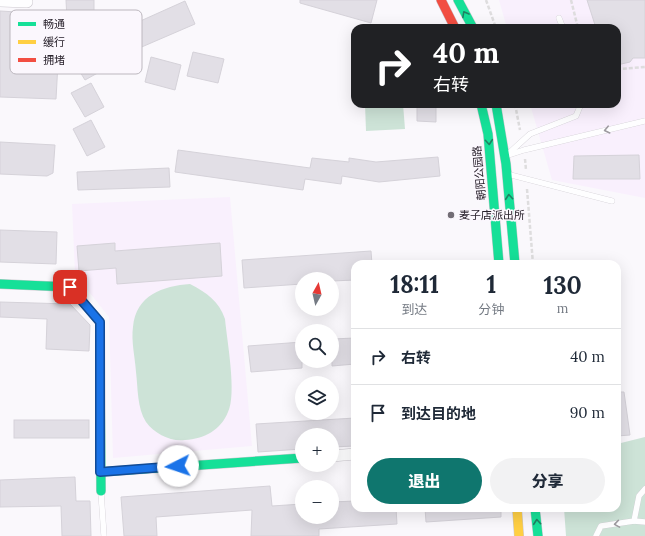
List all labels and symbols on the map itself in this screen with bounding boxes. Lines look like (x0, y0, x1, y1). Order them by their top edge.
legend (10, 10, 142, 74)
one-way arrow (463, 11, 470, 18)
text: 畅通 (43, 17, 65, 31)
text: 缓行 (43, 35, 65, 49)
text: 拥堵 (43, 53, 65, 67)
one-way arrow (604, 125, 611, 134)
one-way arrow (484, 139, 493, 145)
street label: 朝阳公园路 (470, 145, 488, 201)
one-way arrow (505, 194, 514, 200)
place label: 麦子店派出所 (459, 208, 525, 222)
marker: 麦子店派出所 (446, 210, 456, 220)
pin (53, 270, 87, 304)
north arrow (295, 272, 339, 316)
position arrow (157, 445, 199, 487)
one-way arrow (532, 519, 541, 525)
one-way arrow (613, 519, 620, 528)

